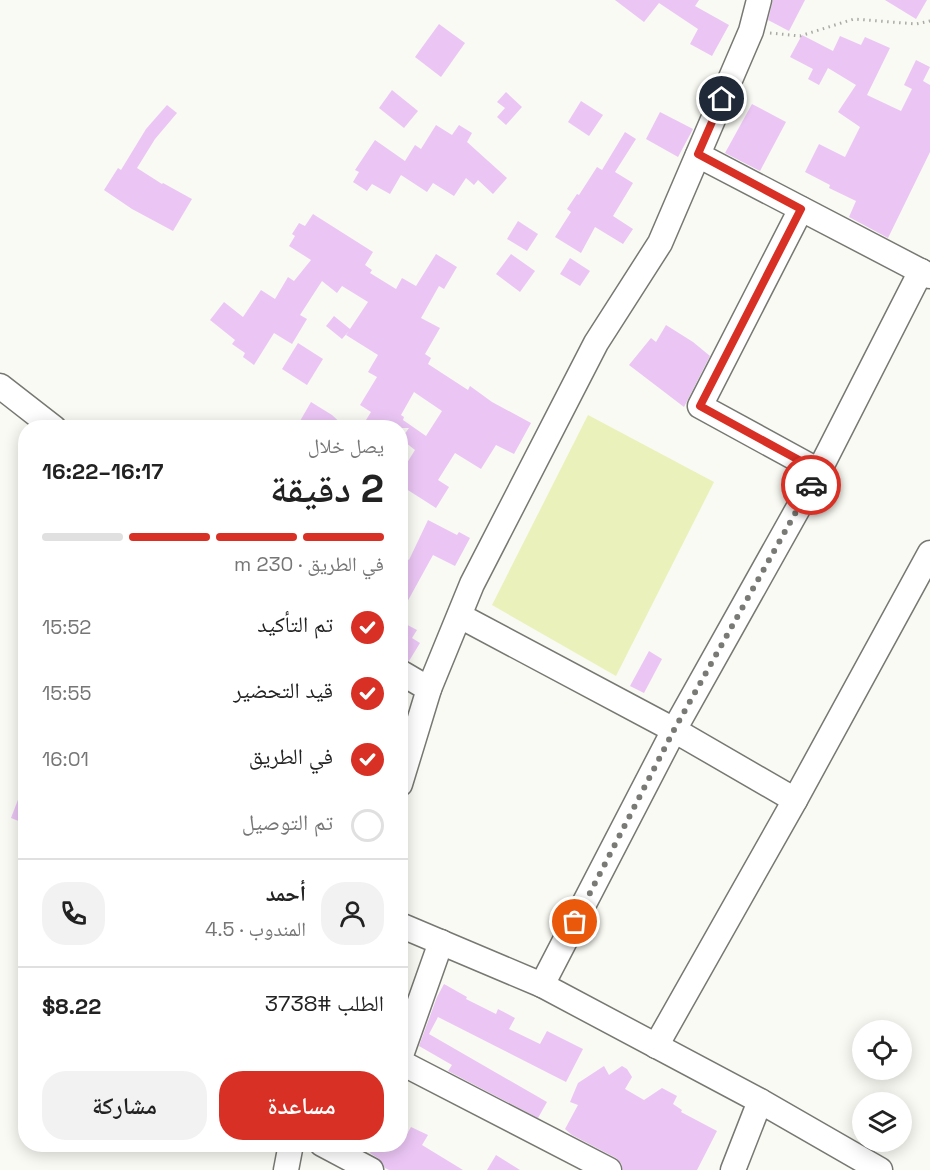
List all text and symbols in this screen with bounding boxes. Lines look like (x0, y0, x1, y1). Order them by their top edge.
pin (696, 73, 747, 124)
icon: home (705, 82, 738, 115)
text: يصل خلال (308, 433, 384, 459)
courier (781, 455, 841, 515)
text: 16:17–16:22 (42, 457, 163, 485)
text: 2 دقيقة (270, 464, 384, 513)
icon: car (795, 469, 828, 502)
text: في الطريق · 230 m (234, 551, 384, 577)
text: تم التأكيد (257, 610, 333, 638)
icon: check (351, 611, 384, 644)
text: 15:52 (42, 614, 91, 640)
text: قيد التحضير (233, 676, 333, 704)
icon: check (351, 677, 384, 710)
text: 15:55 (42, 680, 91, 706)
text: في الطريق (249, 742, 333, 770)
icon: check (351, 743, 384, 776)
text: 16:01 (42, 746, 89, 772)
text: تم التوصيل (242, 808, 333, 836)
text: أحمد (266, 879, 306, 907)
button: phone (42, 882, 105, 945)
button: person (321, 882, 384, 945)
pin (549, 896, 600, 947)
icon: bag (558, 905, 591, 938)
text: المندوب · 4.5 (205, 916, 306, 942)
text: الطلب #3738 (265, 989, 384, 1017)
text: $8.22 (42, 992, 101, 1020)
map controls (852, 1020, 912, 1152)
button: locate (852, 1020, 912, 1080)
button: مشاركة (42, 1071, 207, 1140)
button: مساعدة (219, 1071, 384, 1140)
button: layers (852, 1092, 912, 1152)

